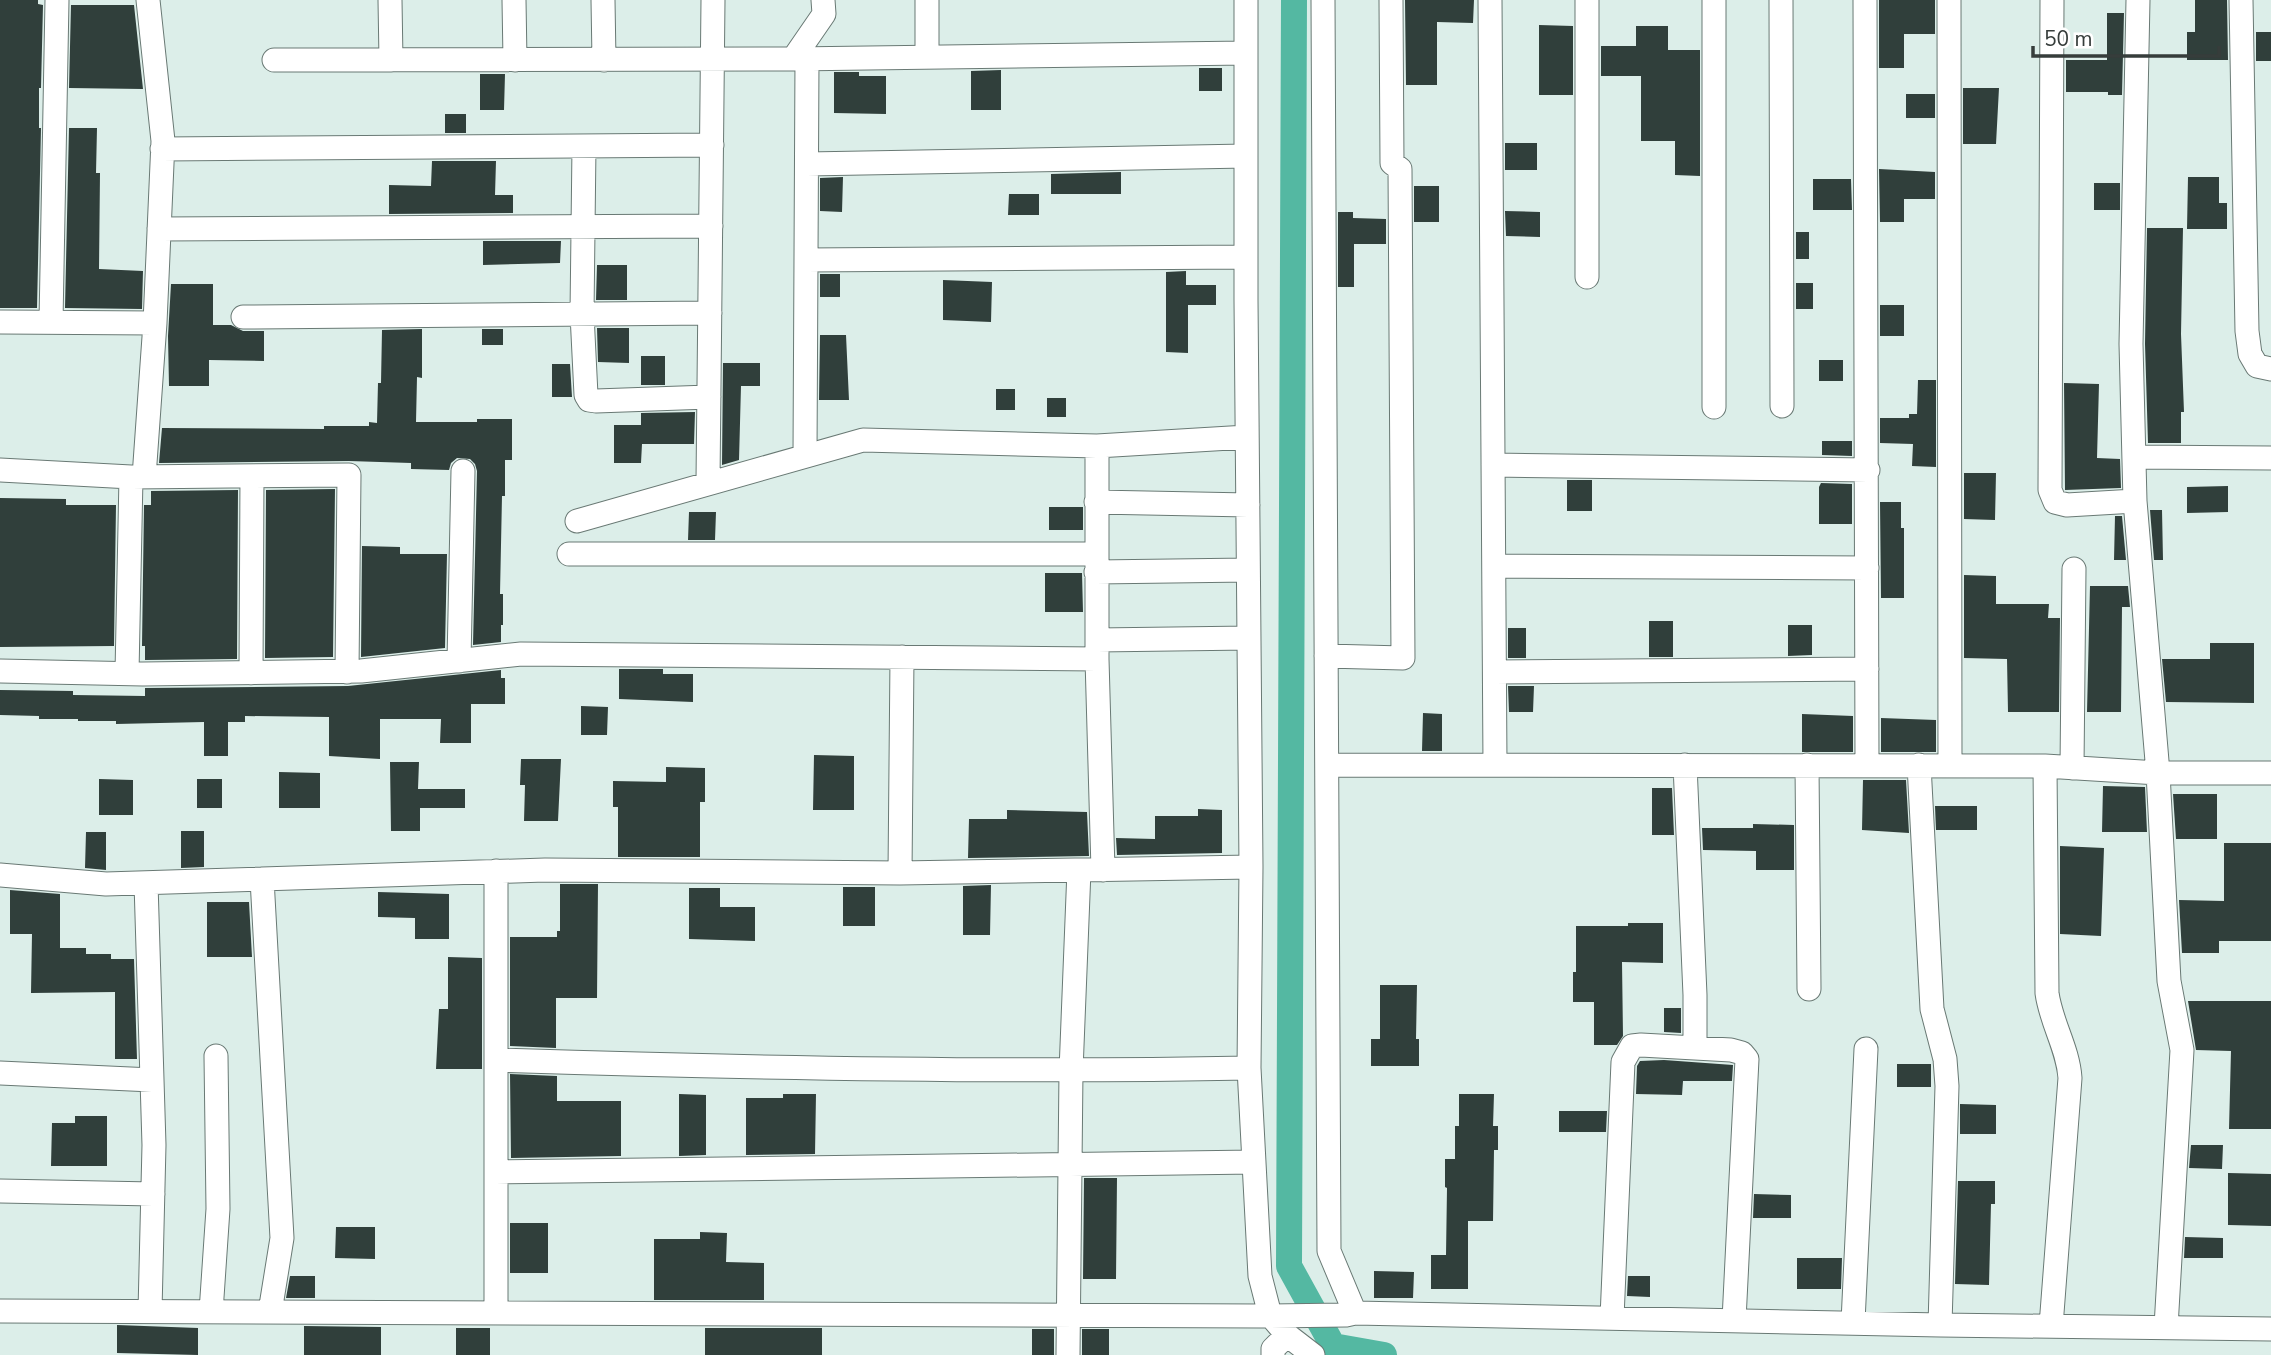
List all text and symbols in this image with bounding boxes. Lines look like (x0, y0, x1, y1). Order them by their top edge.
scale bar (2033, 14, 2218, 58)
text: 50 m (2044, 25, 2093, 53)

